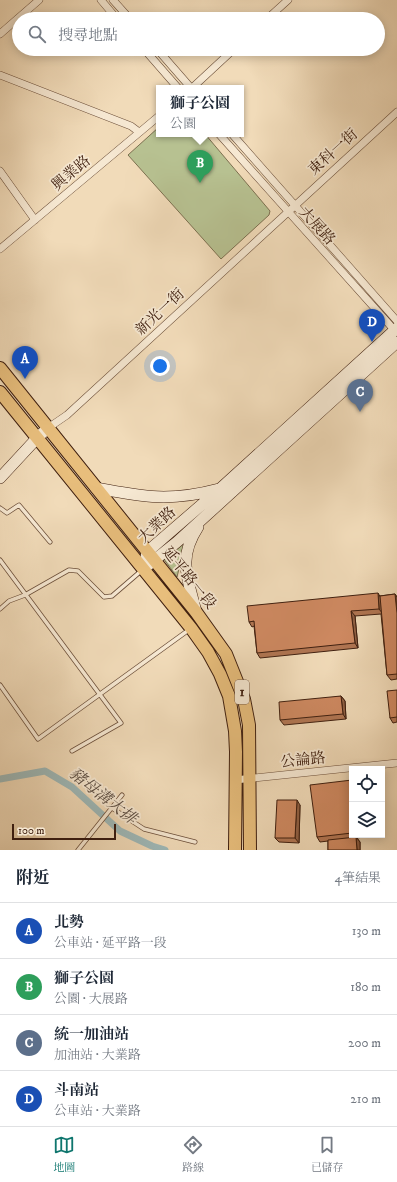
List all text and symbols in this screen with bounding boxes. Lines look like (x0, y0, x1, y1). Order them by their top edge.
search box (12, 12, 385, 56)
icon: search (26, 23, 48, 45)
text: 搜尋地點 (58, 26, 118, 45)
popup (156, 85, 244, 137)
text: 獅子公園 (170, 94, 230, 113)
text: 公園 (170, 116, 196, 132)
street label: 東科一街 (304, 125, 362, 179)
pin: B (187, 150, 213, 183)
street label: 興業路 (48, 151, 94, 195)
street label: 大展路 (295, 203, 339, 249)
street label: 新光一街 (132, 285, 188, 339)
pin: D (359, 309, 385, 342)
pin: A (12, 346, 38, 379)
your location (150, 356, 170, 376)
pin: C (347, 379, 373, 412)
street label: 大業路 (134, 503, 180, 547)
street label: 延平路一段 (158, 543, 220, 613)
road number: 1 (235, 680, 249, 704)
street label: 公論路 (280, 748, 326, 772)
water label: 豬母溝大排 (65, 763, 142, 830)
map controls (349, 766, 385, 838)
button: locate (349, 766, 385, 802)
button: layers (349, 802, 385, 838)
scale bar (12, 822, 116, 841)
text: 100 m (18, 824, 44, 838)
text: 附近 (16, 867, 50, 889)
text: 4筆結果 (335, 870, 381, 886)
text: 北勢 (54, 913, 84, 932)
text: A (25, 923, 33, 939)
text: 130 m (352, 923, 381, 939)
text: 公車站 · 延平路一段 (54, 935, 167, 951)
text: 獅子公園 (54, 969, 114, 988)
text: B (25, 979, 33, 995)
text: 180 m (350, 979, 381, 995)
text: 公園 · 大展路 (54, 991, 128, 1007)
text: 統一加油站 (54, 1025, 129, 1044)
text: C (25, 1035, 33, 1051)
text: 200 m (348, 1035, 381, 1051)
text: 加油站 · 大業路 (54, 1047, 141, 1063)
text: 斗南站 (54, 1081, 99, 1100)
text: D (24, 1091, 34, 1107)
text: 210 m (350, 1091, 381, 1107)
text: 公車站 · 大業路 (54, 1103, 141, 1119)
tab: 地圖 (53, 1134, 75, 1175)
tab: 路線 (182, 1134, 204, 1175)
tab: 已儲存 (311, 1134, 344, 1175)

